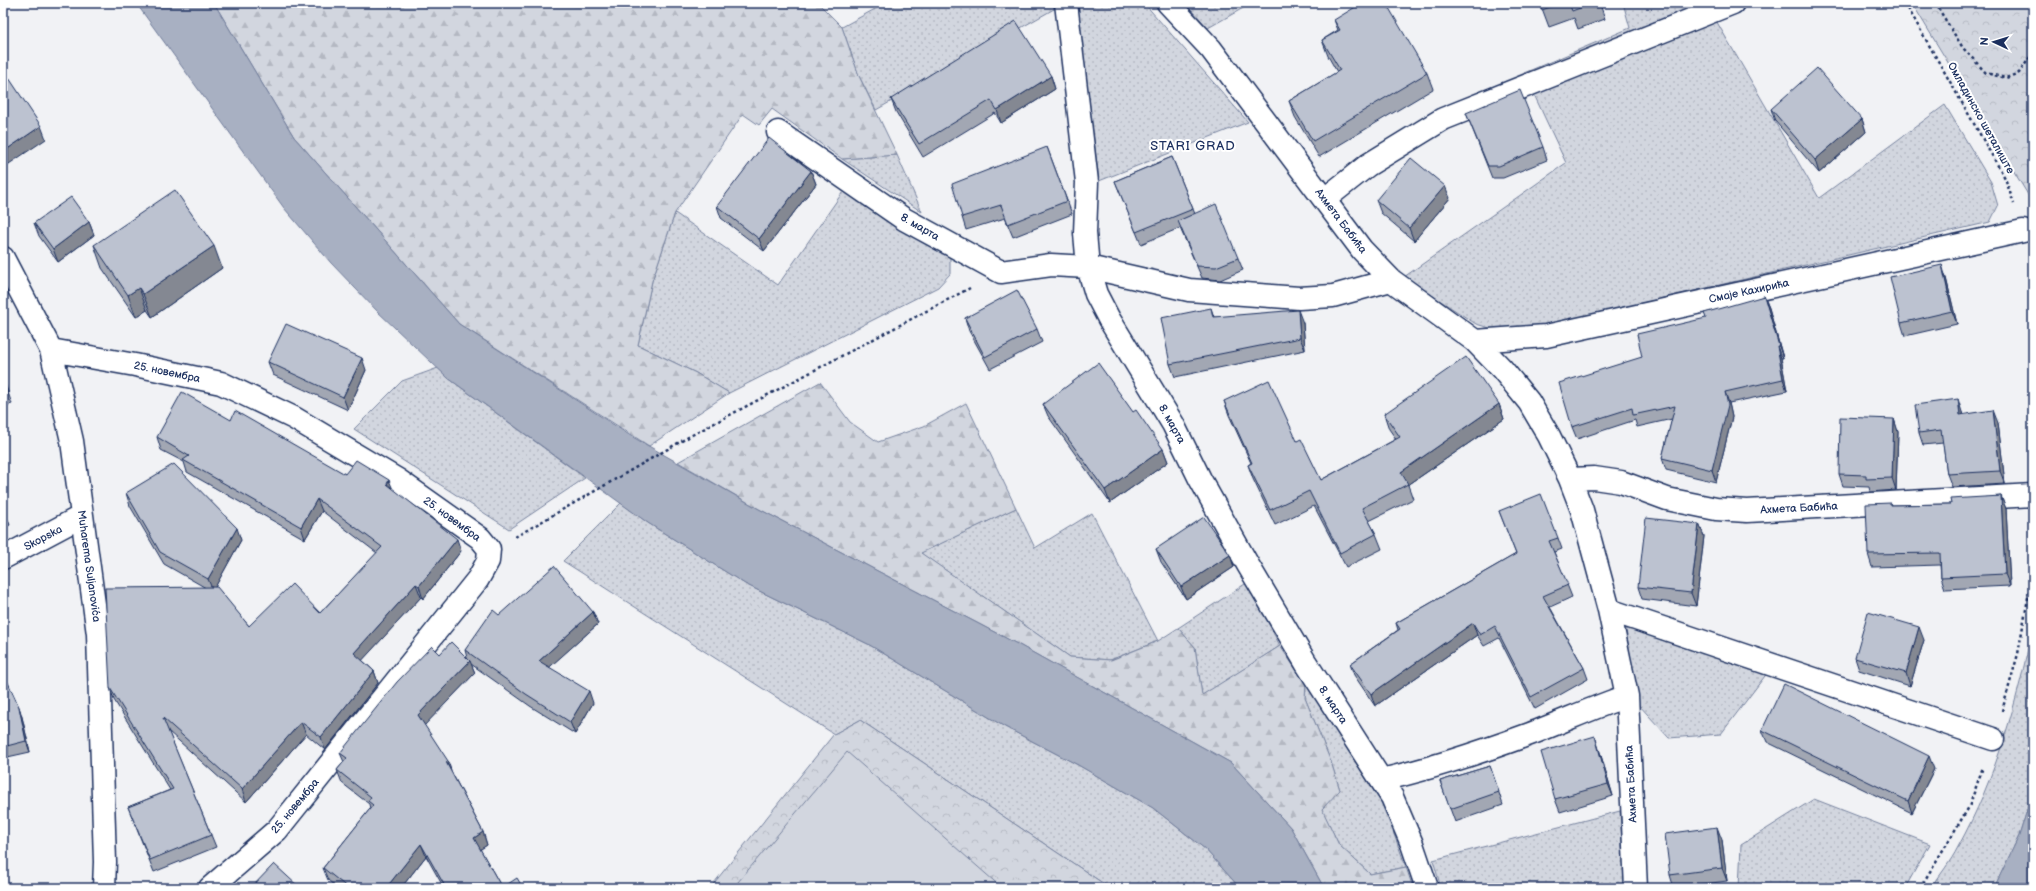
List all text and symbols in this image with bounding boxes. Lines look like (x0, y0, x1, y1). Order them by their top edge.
north arrow (1974, 22, 2014, 62)
text: N (1978, 37, 1991, 46)
street label: Омладинскo шеталиште (1945, 60, 2017, 176)
district label: STARI GRAD (1150, 138, 1236, 154)
street label: Ахмета Бабића (1312, 185, 1370, 256)
street label: 8. марта (898, 211, 942, 244)
street label: Смaје Кахирића (1708, 276, 1791, 306)
street label: 25. новембра (133, 359, 202, 386)
street label: 8. марта (1156, 402, 1188, 446)
street label: 25. новембра (421, 494, 484, 544)
street label: Ахмета Бабића (1759, 499, 1839, 517)
street label: Muharema Suljanovića (75, 509, 103, 623)
street label: Skopska (22, 523, 64, 553)
street label: 8. марта (1316, 684, 1350, 727)
street label: Ахмета Бабића (1622, 744, 1640, 824)
street label: 25. новембра (268, 775, 322, 836)

